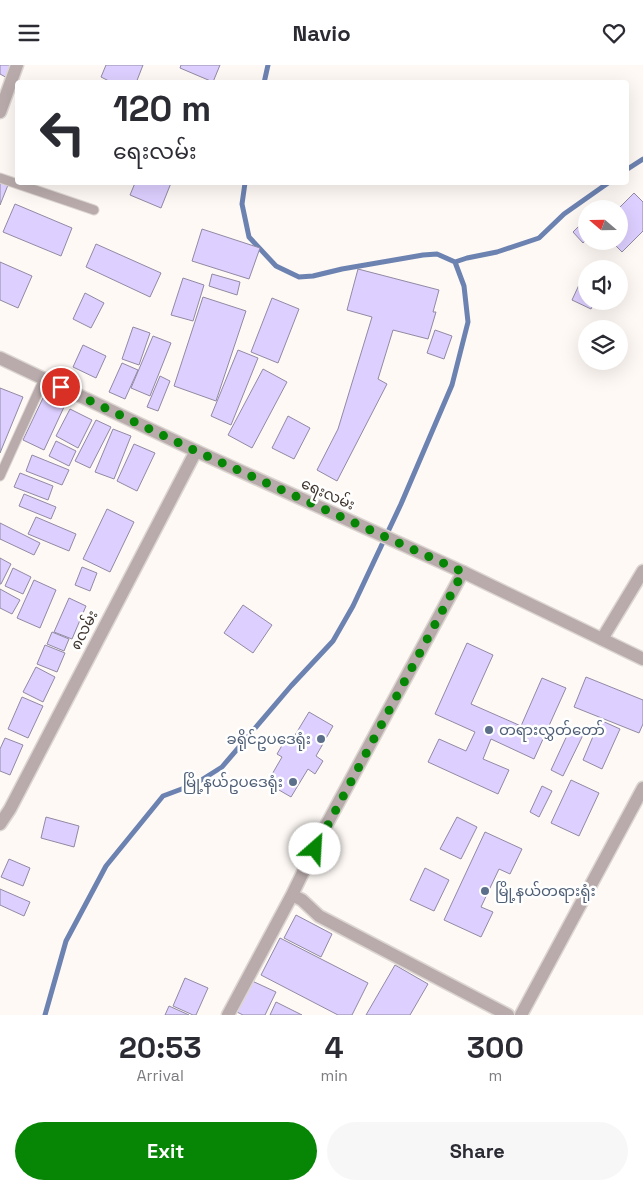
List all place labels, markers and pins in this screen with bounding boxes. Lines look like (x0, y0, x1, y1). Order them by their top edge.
pin (40, 366, 82, 408)
place label: တရားလွှတ်တော် (499, 720, 605, 742)
marker: တရားလွှတ်တော် (483, 724, 495, 736)
place label: ခရိုင်ဥပဒေရုံး (227, 729, 311, 751)
marker: ခရိုင်ဥပဒေရုံး (315, 733, 327, 745)
place label: မြို့နယ်ဥပဒေရုံး (183, 772, 283, 794)
marker: မြို့နယ်ဥပဒေရုံး (287, 776, 299, 788)
place label: မြို့နယ်တရားရုံး (495, 881, 596, 903)
marker: မြို့နယ်တရားရုံး (479, 885, 491, 897)

